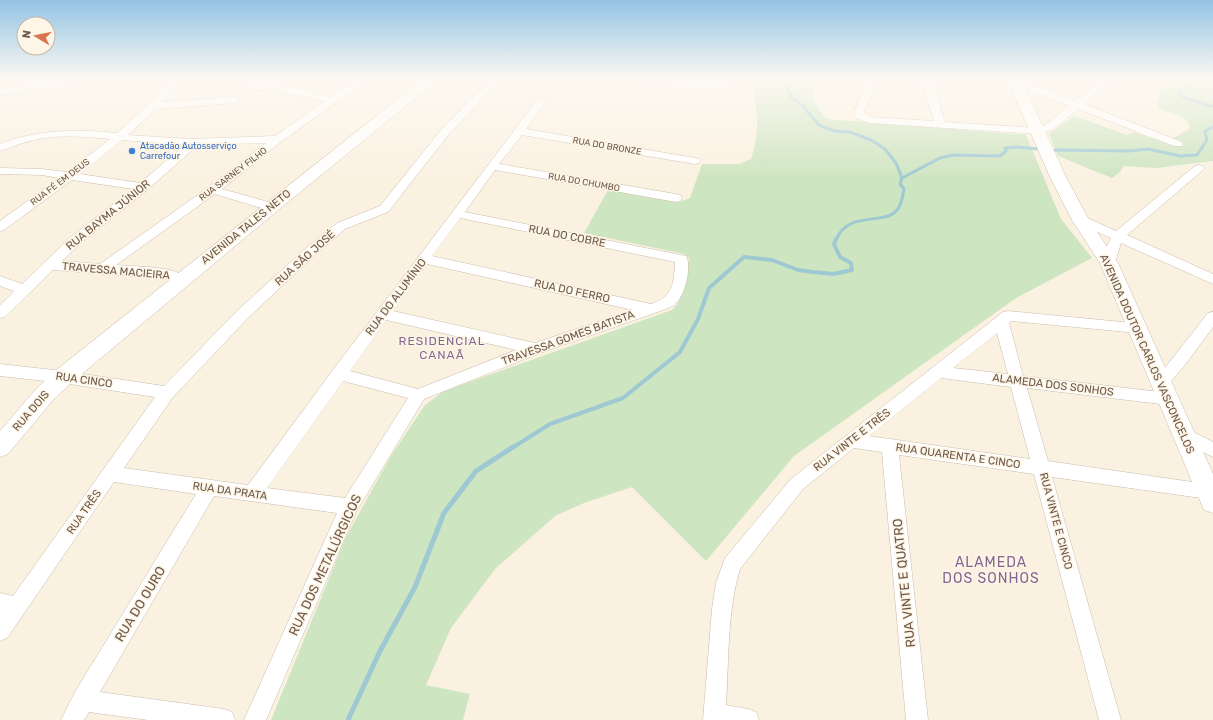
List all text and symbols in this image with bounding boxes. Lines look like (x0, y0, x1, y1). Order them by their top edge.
north arrow (16, 16, 56, 56)
text: N (20, 29, 34, 39)
street label: RUA DO BRONZE (572, 135, 642, 157)
place label: Atacadão Autosserviço Carrefour (140, 141, 237, 161)
street label: RUA SARNEY FILHO (197, 145, 269, 203)
marker: Atacadão Autosserviço Carrefour (127, 146, 137, 156)
street label: RUA FÉ EM DEUS (28, 155, 92, 207)
street label: RUA DO CHUMBO (547, 171, 621, 193)
street label: RUA BAYMA JÚNIOR (63, 177, 153, 253)
street label: AVENIDA TALES NETO (199, 187, 293, 267)
street label: RUA DO COBRE (527, 222, 607, 250)
street label: RUA SÃO JOSÉ (272, 227, 338, 288)
street label: AVENIDA DOUTOR CARLOS VASCONCELOS (1097, 252, 1197, 456)
street label: RUA DO ALUMÍNIO (363, 256, 429, 338)
street label: TRAVESSA MACIEIRA (62, 260, 171, 282)
street label: RUA DO FERRO (533, 277, 611, 305)
street label: TRAVESSA GOMES BATISTA (500, 308, 637, 368)
district label: RESIDENCIAL CANAÃ (399, 334, 485, 362)
street label: RUA CINCO (55, 370, 113, 390)
street label: ALAMEDA DOS SONHOS (992, 371, 1115, 399)
street label: RUA DOIS (10, 388, 52, 434)
street label: RUA VINTE E TRÊS (811, 406, 893, 474)
street label: RUA QUARENTA E CINCO (895, 441, 1021, 471)
street label: RUA VINTE E CINCO (1037, 471, 1075, 571)
street label: RUA DA PRATA (192, 479, 269, 503)
street label: RUA TRÊS (64, 487, 104, 537)
street label: RUA DOS METALÚRGICOS (286, 492, 364, 638)
street label: RUA VINTE E QUATRO (890, 518, 918, 648)
district label: ALAMEDA DOS SONHOS (942, 554, 1040, 587)
street label: RUA DO OURO (112, 563, 168, 644)

